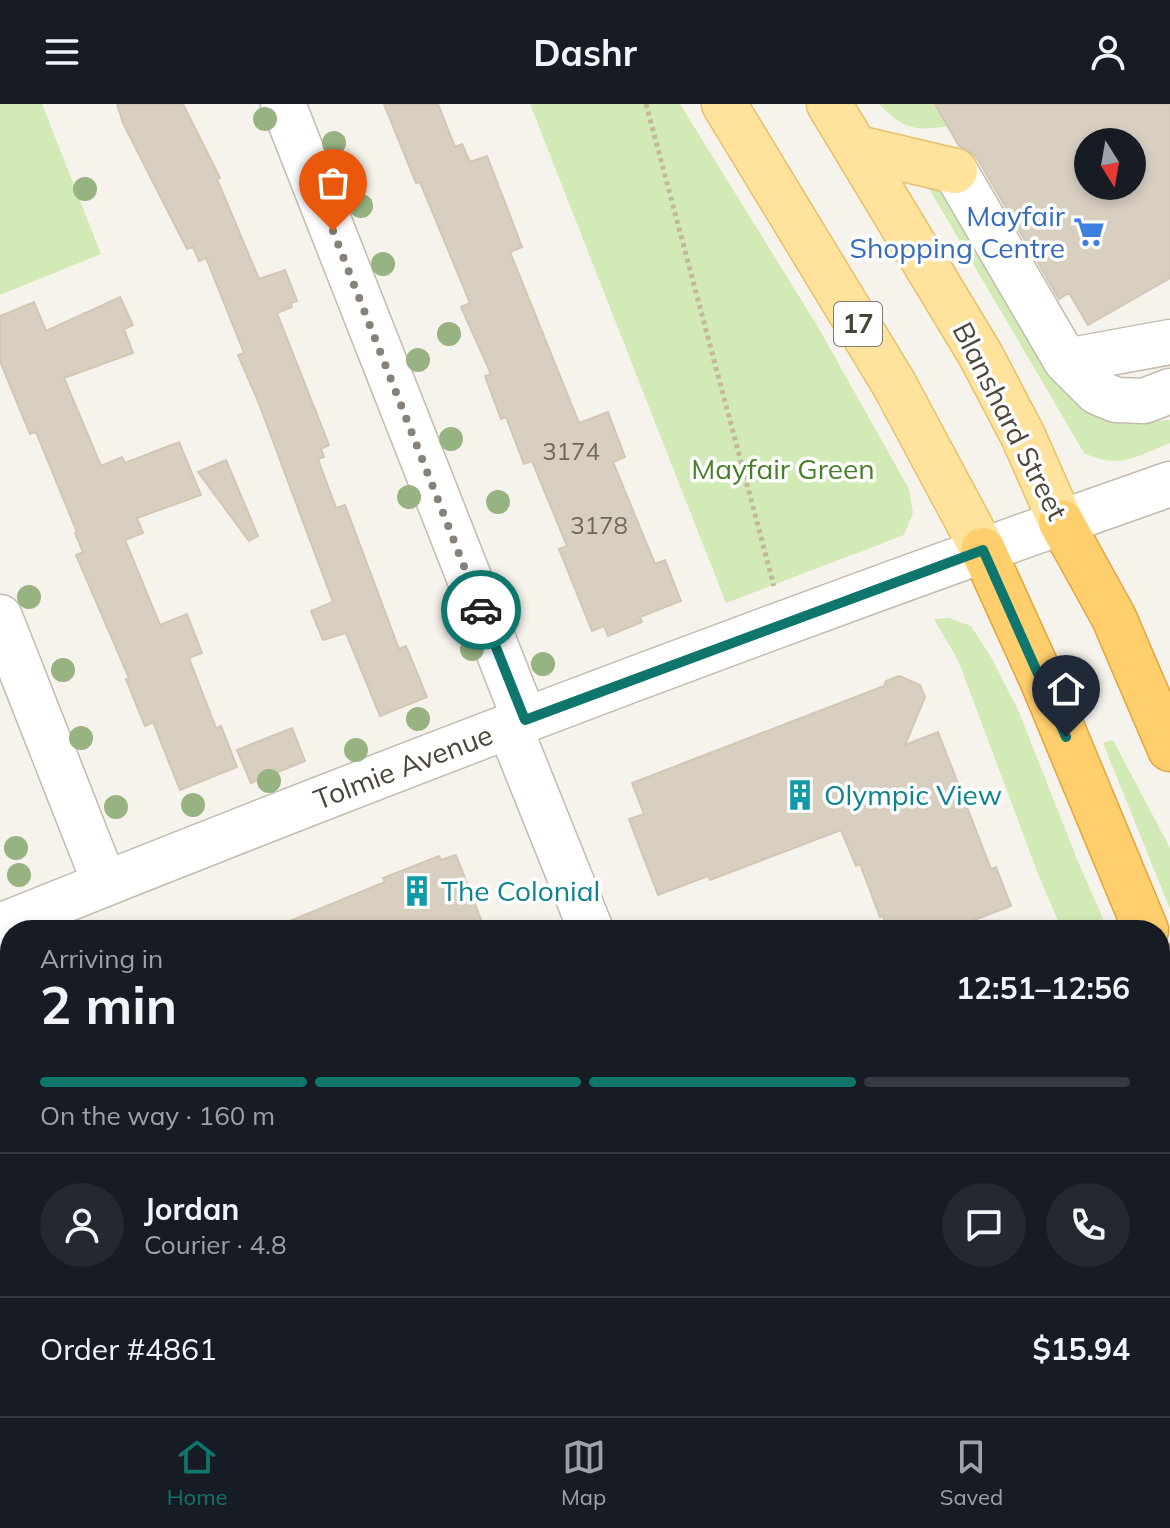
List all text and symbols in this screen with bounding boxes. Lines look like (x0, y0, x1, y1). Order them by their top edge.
icon: menu (40, 30, 84, 74)
text: Dashr (533, 30, 637, 75)
icon: person (1086, 30, 1130, 74)
north arrow (1074, 128, 1146, 200)
map controls (1074, 128, 1146, 200)
pin (299, 149, 367, 231)
icon: bag (311, 161, 355, 205)
place label: Mayfair Shopping Centre (849, 198, 1066, 265)
supermarket icon: Mayfair Shopping Centre (1072, 215, 1106, 249)
road number: 17 (834, 302, 882, 346)
street label: Blanshard Street (945, 316, 1076, 526)
house number: 3174 (542, 436, 600, 466)
park label: Mayfair Green (691, 451, 875, 486)
house number: 3178 (570, 510, 628, 540)
courier (441, 570, 521, 650)
icon: car (459, 588, 503, 632)
pin (1032, 655, 1100, 737)
icon: home (1044, 667, 1088, 711)
street label: Tolmie Avenue (308, 716, 497, 817)
place label: Olympic View (824, 777, 1002, 812)
building icon: Olympic View (783, 778, 817, 812)
place label: The Colonial (441, 873, 600, 908)
building icon: The Colonial (400, 874, 434, 908)
text: Arriving in (40, 942, 163, 975)
text: 12:51–12:56 (956, 969, 1130, 1007)
text: 2 min (40, 972, 177, 1037)
text: On the way · 160 m (40, 1099, 275, 1132)
button: person (40, 1183, 124, 1267)
button: chat (942, 1183, 1026, 1267)
button: phone (1046, 1183, 1130, 1267)
text: Jordan (144, 1190, 239, 1228)
text: Courier · 4.8 (144, 1228, 287, 1261)
text: Order #4861 (40, 1330, 217, 1368)
text: $15.94 (1033, 1330, 1130, 1368)
tab: Home (167, 1435, 227, 1511)
tab: Map (561, 1435, 606, 1511)
tab: Saved (940, 1435, 1003, 1511)

